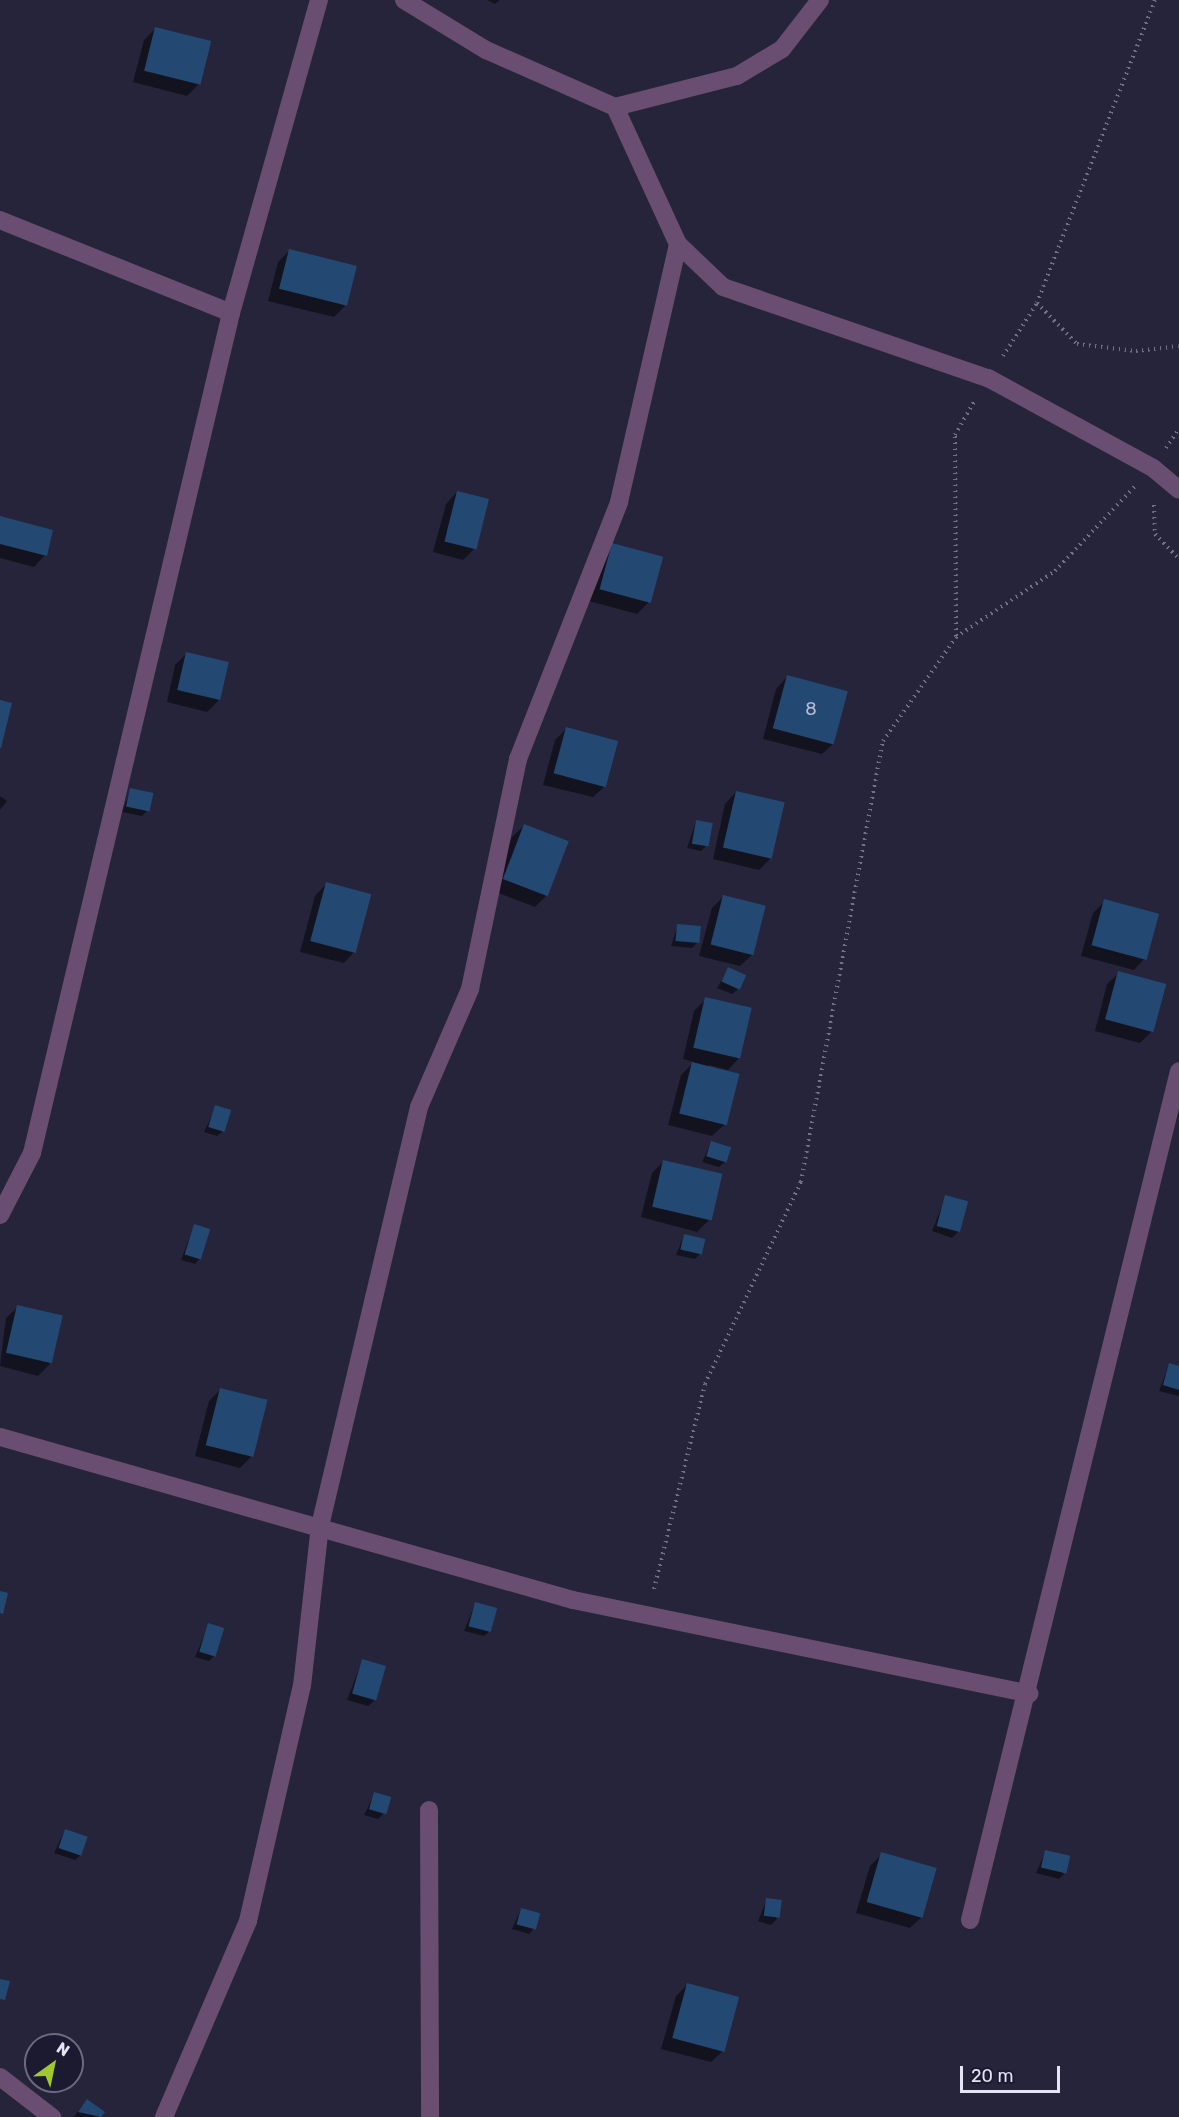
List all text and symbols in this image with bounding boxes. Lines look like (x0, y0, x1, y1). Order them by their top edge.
house number: 8 (805, 698, 817, 720)
north arrow (24, 2033, 84, 2093)
text: N (53, 2038, 73, 2060)
scale bar (963, 2054, 1064, 2092)
text: 20 m (971, 2065, 1013, 2087)

